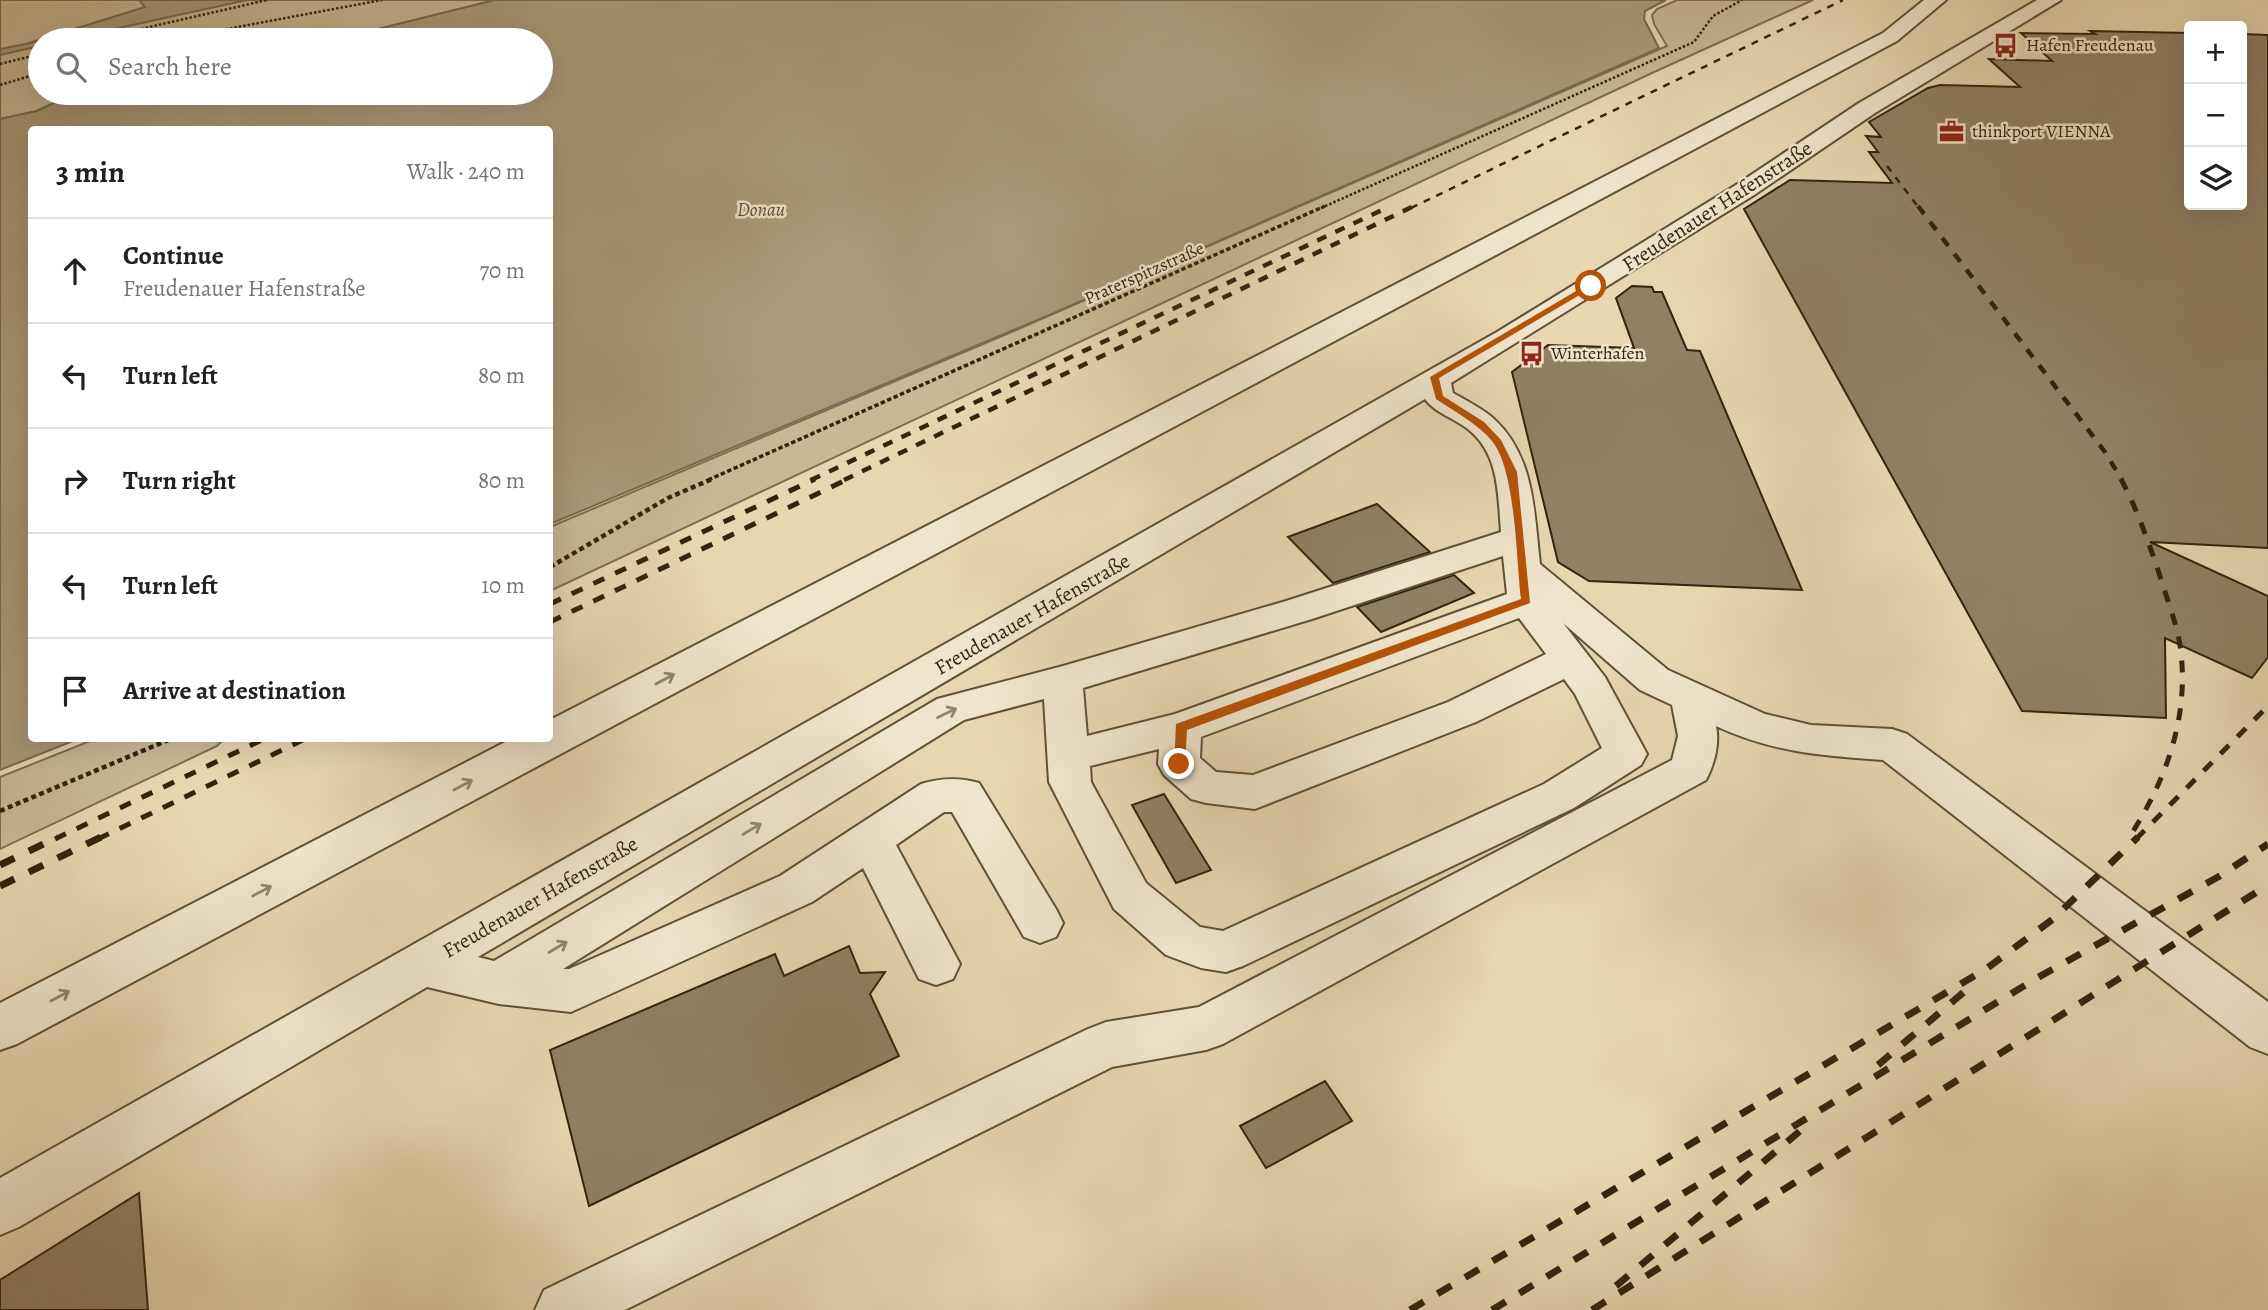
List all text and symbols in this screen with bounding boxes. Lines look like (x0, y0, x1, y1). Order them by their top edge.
map controls (2184, 21, 2247, 210)
button: + (2184, 21, 2247, 84)
search box (28, 28, 553, 105)
bus stop icon: Hafen Freudenau (1992, 31, 2020, 59)
place label: Hafen Freudenau (2026, 33, 2154, 57)
icon: search (52, 48, 90, 86)
text: Search here (108, 49, 232, 84)
button: − (2184, 84, 2247, 147)
office icon: thinkport VIENNA (1938, 117, 1966, 145)
place label: thinkport VIENNA (1972, 119, 2111, 143)
street label: Freudenauer Hafenstraße (1617, 134, 1817, 278)
button: layers (2184, 147, 2247, 210)
text: 3 min (56, 152, 125, 192)
text: Walk · 240 m (407, 156, 525, 187)
water label: Donau (737, 197, 785, 223)
street label: Praterspitzstraße (1080, 236, 1208, 310)
text: Continue (123, 238, 224, 273)
icon: ahead (56, 252, 94, 290)
text: 70 m (479, 255, 525, 286)
route start (1575, 270, 1606, 301)
text: Freudenauer Hafenstraße (123, 273, 365, 304)
bus stop icon: Winterhafen (1517, 339, 1545, 367)
place label: Winterhafen (1550, 341, 1645, 365)
icon: left (56, 357, 94, 395)
text: Turn left (123, 358, 218, 393)
text: 80 m (478, 360, 525, 391)
icon: right (56, 462, 94, 500)
text: Turn right (123, 463, 236, 498)
text: 80 m (478, 465, 525, 496)
street label: Freudenauer Hafenstraße (929, 547, 1135, 681)
icon: left (56, 567, 94, 605)
text: Turn left (123, 568, 218, 603)
text: 10 m (481, 570, 525, 601)
icon: arrive (56, 672, 94, 710)
one-way arrow (654, 672, 675, 686)
text: Arrive at destination (123, 673, 346, 708)
one-way arrow (936, 705, 957, 719)
route end (1163, 748, 1194, 779)
one-way arrow (453, 778, 473, 792)
one-way arrow (742, 822, 762, 836)
street label: Freudenauer Hafenstraße (437, 830, 643, 964)
one-way arrow (251, 883, 272, 897)
one-way arrow (547, 940, 567, 954)
one-way arrow (50, 989, 70, 1003)

